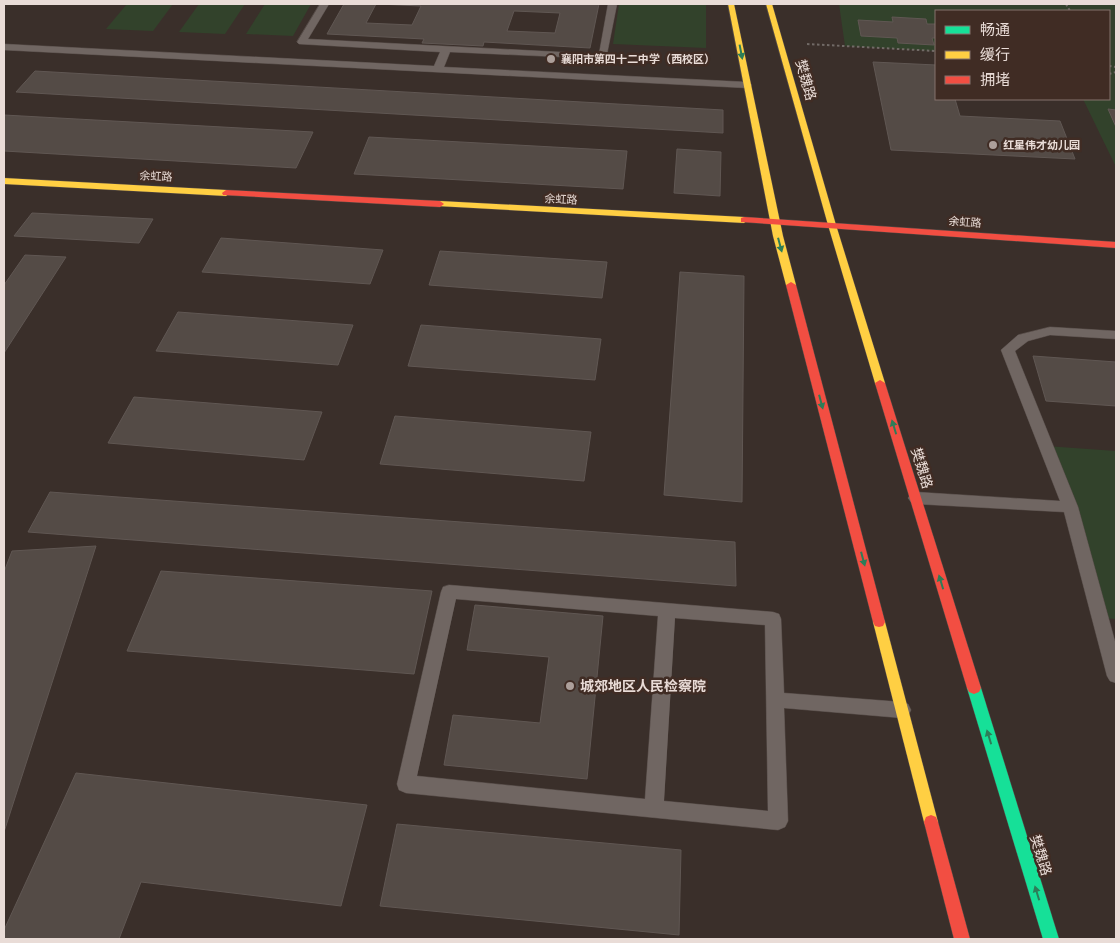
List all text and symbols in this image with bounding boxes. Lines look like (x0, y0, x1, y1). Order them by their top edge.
legend (935, 10, 1110, 100)
text: 畅通 (980, 20, 1010, 39)
one-way arrow (737, 44, 745, 59)
text: 缓行 (980, 45, 1010, 64)
place label: 襄阳市第四十二中学（西校区） (561, 52, 715, 66)
marker: 襄阳市第四十二中学（西校区） (545, 53, 557, 65)
street label: 樊魏路 (792, 57, 820, 103)
text: 拥堵 (980, 70, 1010, 89)
place label: 红星伟才幼儿园 (1003, 138, 1080, 152)
marker: 红星伟才幼儿园 (987, 139, 999, 151)
street label: 余虹路 (139, 168, 173, 184)
street label: 余虹路 (544, 191, 578, 207)
street label: 余虹路 (948, 214, 982, 230)
one-way arrow (776, 238, 784, 253)
one-way arrow (818, 395, 826, 410)
one-way arrow (889, 419, 897, 434)
street label: 樊魏路 (907, 445, 937, 491)
one-way arrow (859, 552, 867, 567)
one-way arrow (937, 574, 945, 589)
place label: 城郊地区人民检察院 (580, 677, 706, 695)
marker: 城郊地区人民检察院 (564, 680, 576, 692)
one-way arrow (985, 730, 992, 745)
street label: 樊魏路 (1026, 832, 1056, 878)
one-way arrow (1032, 885, 1040, 900)

